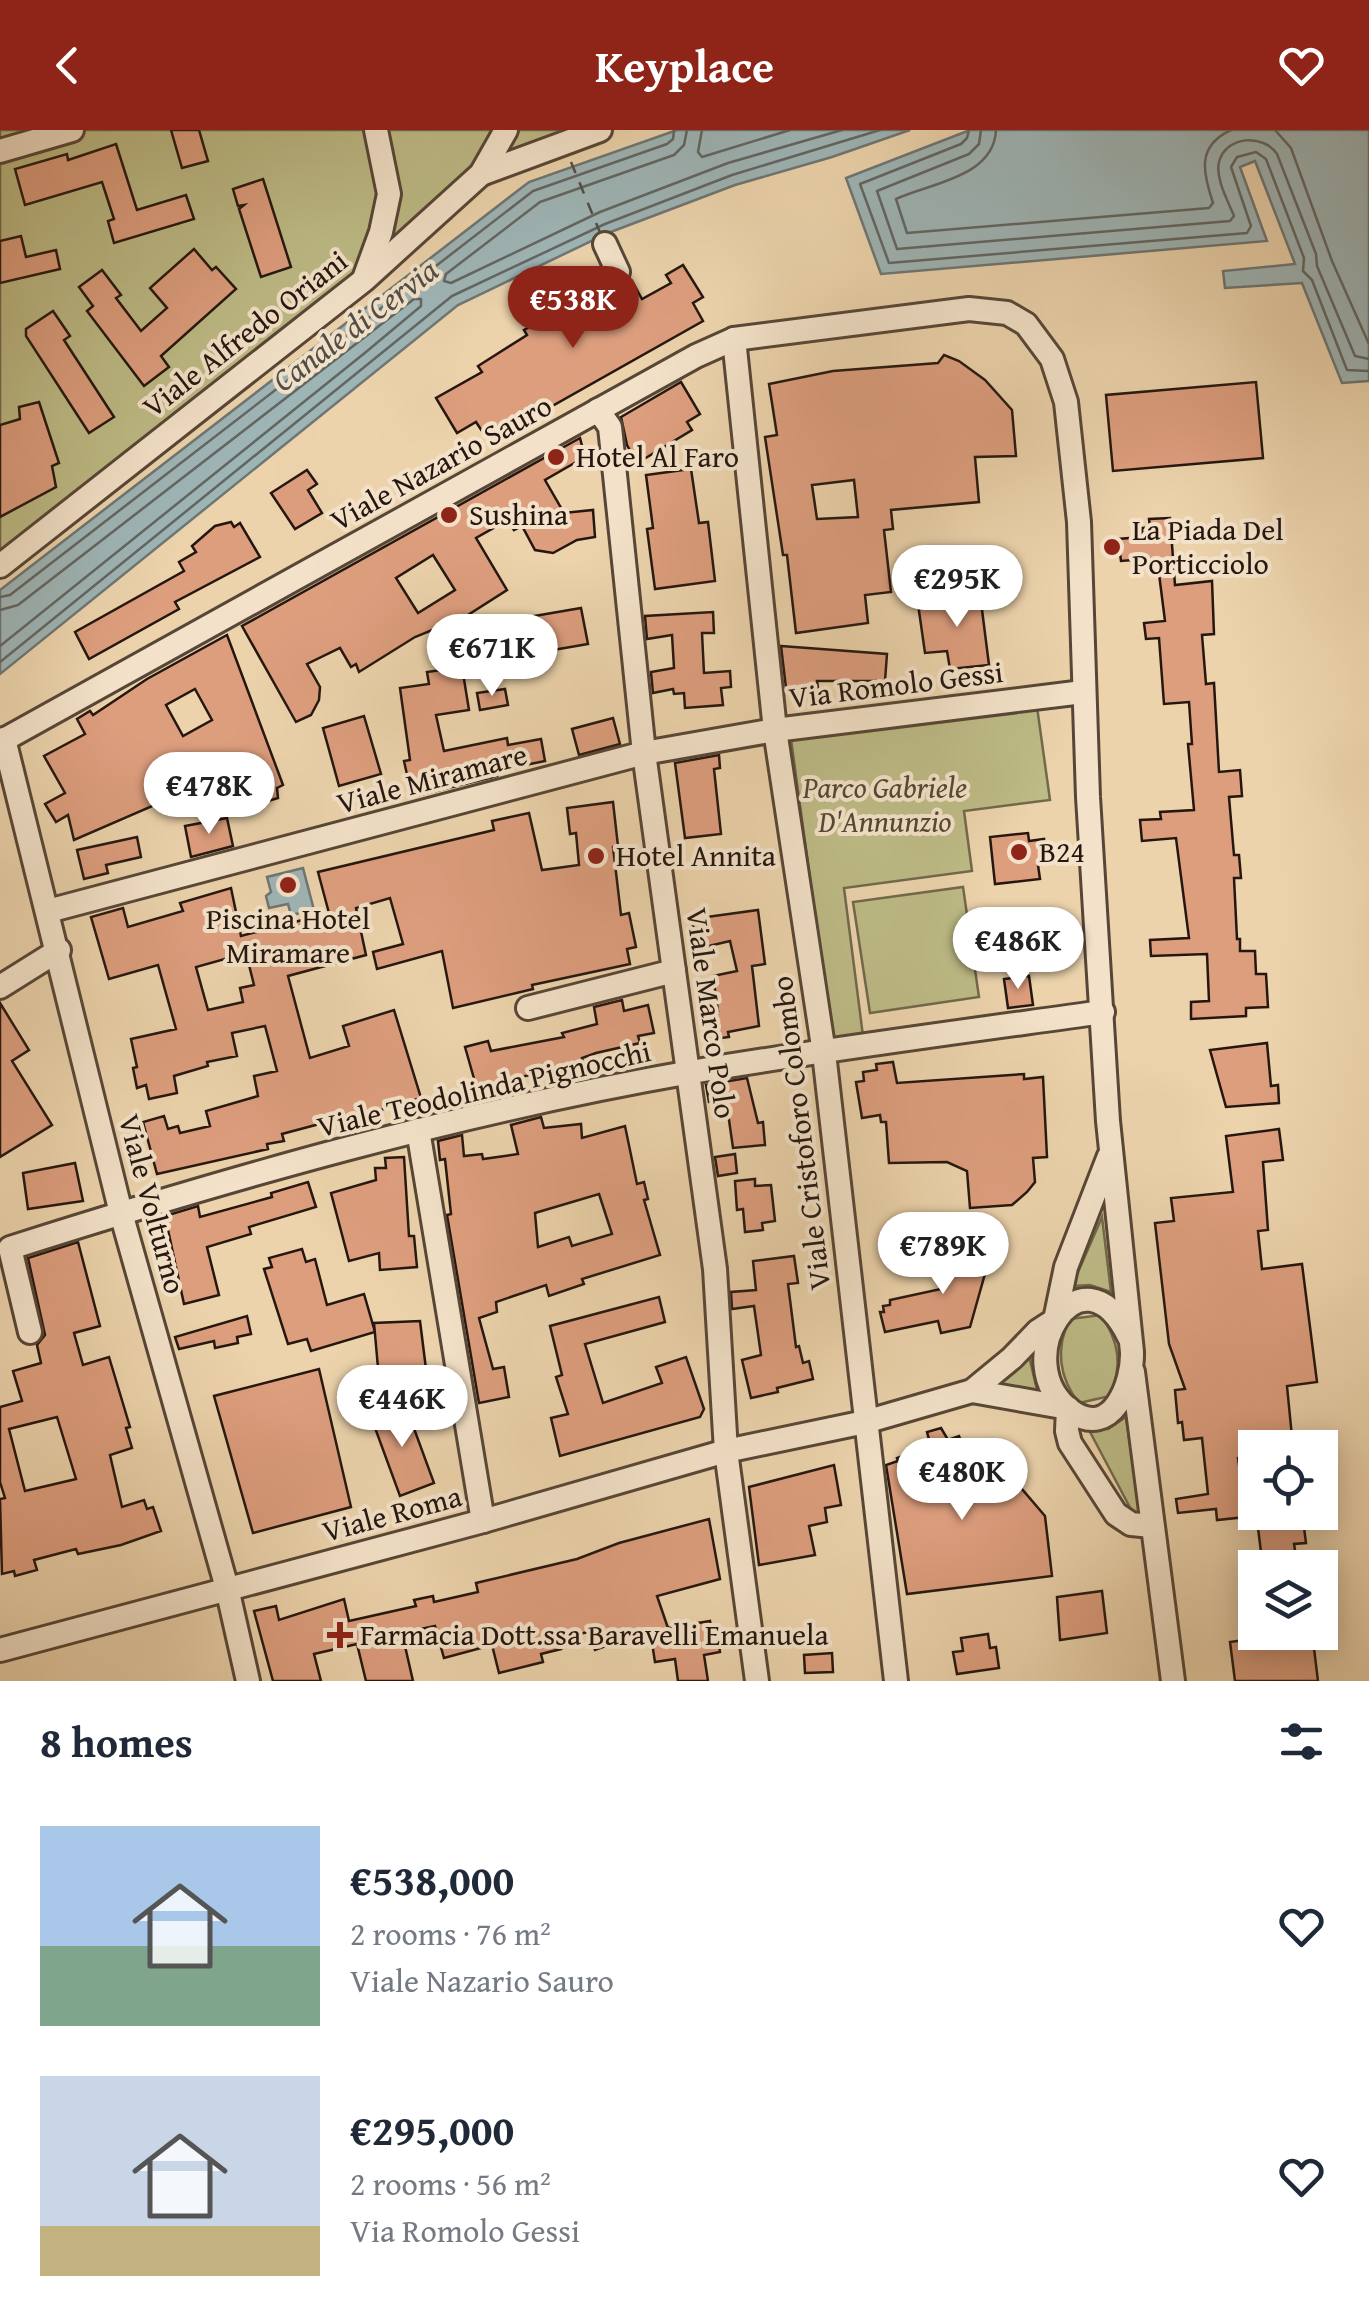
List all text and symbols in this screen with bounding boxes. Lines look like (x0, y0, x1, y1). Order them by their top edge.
text: Keyplace (595, 33, 774, 98)
icon: back (40, 38, 95, 93)
icon: heart (1274, 38, 1329, 93)
street label: Viale Alfredo Oriani (132, 239, 356, 427)
water label: Canale di Cervia (262, 246, 448, 403)
pin: €538K (503, 266, 643, 351)
text: €538K (530, 275, 616, 322)
street label: Viale Nazario Sauro (322, 383, 559, 541)
place label: Hotel Al Faro (576, 434, 739, 478)
marker: Hotel Al Faro (545, 446, 567, 468)
place label: Sushina (469, 492, 568, 536)
marker: Sushina (438, 504, 460, 526)
place label: La Piada Del Porticciolo (1132, 507, 1284, 585)
marker: La Piada Del Porticciolo (1101, 536, 1123, 558)
pin: €295K (887, 545, 1027, 630)
text: €295K (914, 554, 1000, 601)
pin: €671K (422, 614, 562, 699)
text: €671K (449, 623, 535, 670)
street label: Via Romolo Gessi (786, 649, 1006, 719)
street label: Viale Miramare (332, 732, 532, 825)
pin: €478K (139, 752, 279, 837)
text: €478K (166, 761, 252, 808)
park label: Parco Gabriele D'Annunzio (802, 765, 967, 843)
place label: B24 (1039, 829, 1085, 873)
place label: Hotel Annita (616, 833, 776, 877)
marker: B24 (1008, 841, 1030, 863)
marker: Hotel Annita (585, 845, 607, 867)
marker: Piscina Hotel Miramare (277, 874, 299, 896)
place label: Piscina Hotel Miramare (206, 896, 370, 974)
street label: Viale Marco Polo (675, 905, 749, 1121)
pin: €486K (948, 907, 1088, 992)
text: €486K (975, 916, 1061, 963)
street label: Viale Cristoforo Colombo (759, 974, 841, 1292)
street label: Viale Teodolinda Pignocchi (313, 1028, 655, 1148)
street label: Viale Volturno (108, 1109, 198, 1298)
pin: €789K (873, 1212, 1013, 1297)
text: €789K (900, 1221, 986, 1268)
pin: €446K (332, 1365, 472, 1450)
text: €446K (359, 1374, 445, 1421)
map controls (1238, 1430, 1338, 1650)
button: locate (1238, 1430, 1338, 1530)
pin: €480K (892, 1438, 1032, 1523)
text: €480K (919, 1447, 1005, 1494)
street label: Viale Roma (317, 1473, 466, 1553)
button: layers (1238, 1550, 1338, 1650)
place label: Farmacia Dott.ssa Baravelli Emanuela (360, 1612, 829, 1656)
marker: Farmacia Dott.ssa Baravelli Emanuela (329, 1624, 351, 1646)
text: 8 homes (40, 1711, 193, 1772)
icon: filters (1274, 1714, 1329, 1769)
text: €538,000 (350, 1849, 514, 1910)
icon: home (120, 1866, 240, 1986)
icon: heart (1274, 1899, 1329, 1954)
text: 2 rooms · 76 m² (350, 1910, 551, 1957)
text: Viale Nazario Sauro (350, 1957, 614, 2004)
text: €295,000 (350, 2099, 514, 2160)
icon: home (120, 2116, 240, 2236)
icon: heart (1274, 2149, 1329, 2204)
text: 2 rooms · 56 m² (350, 2160, 551, 2207)
text: Via Romolo Gessi (350, 2207, 580, 2254)

